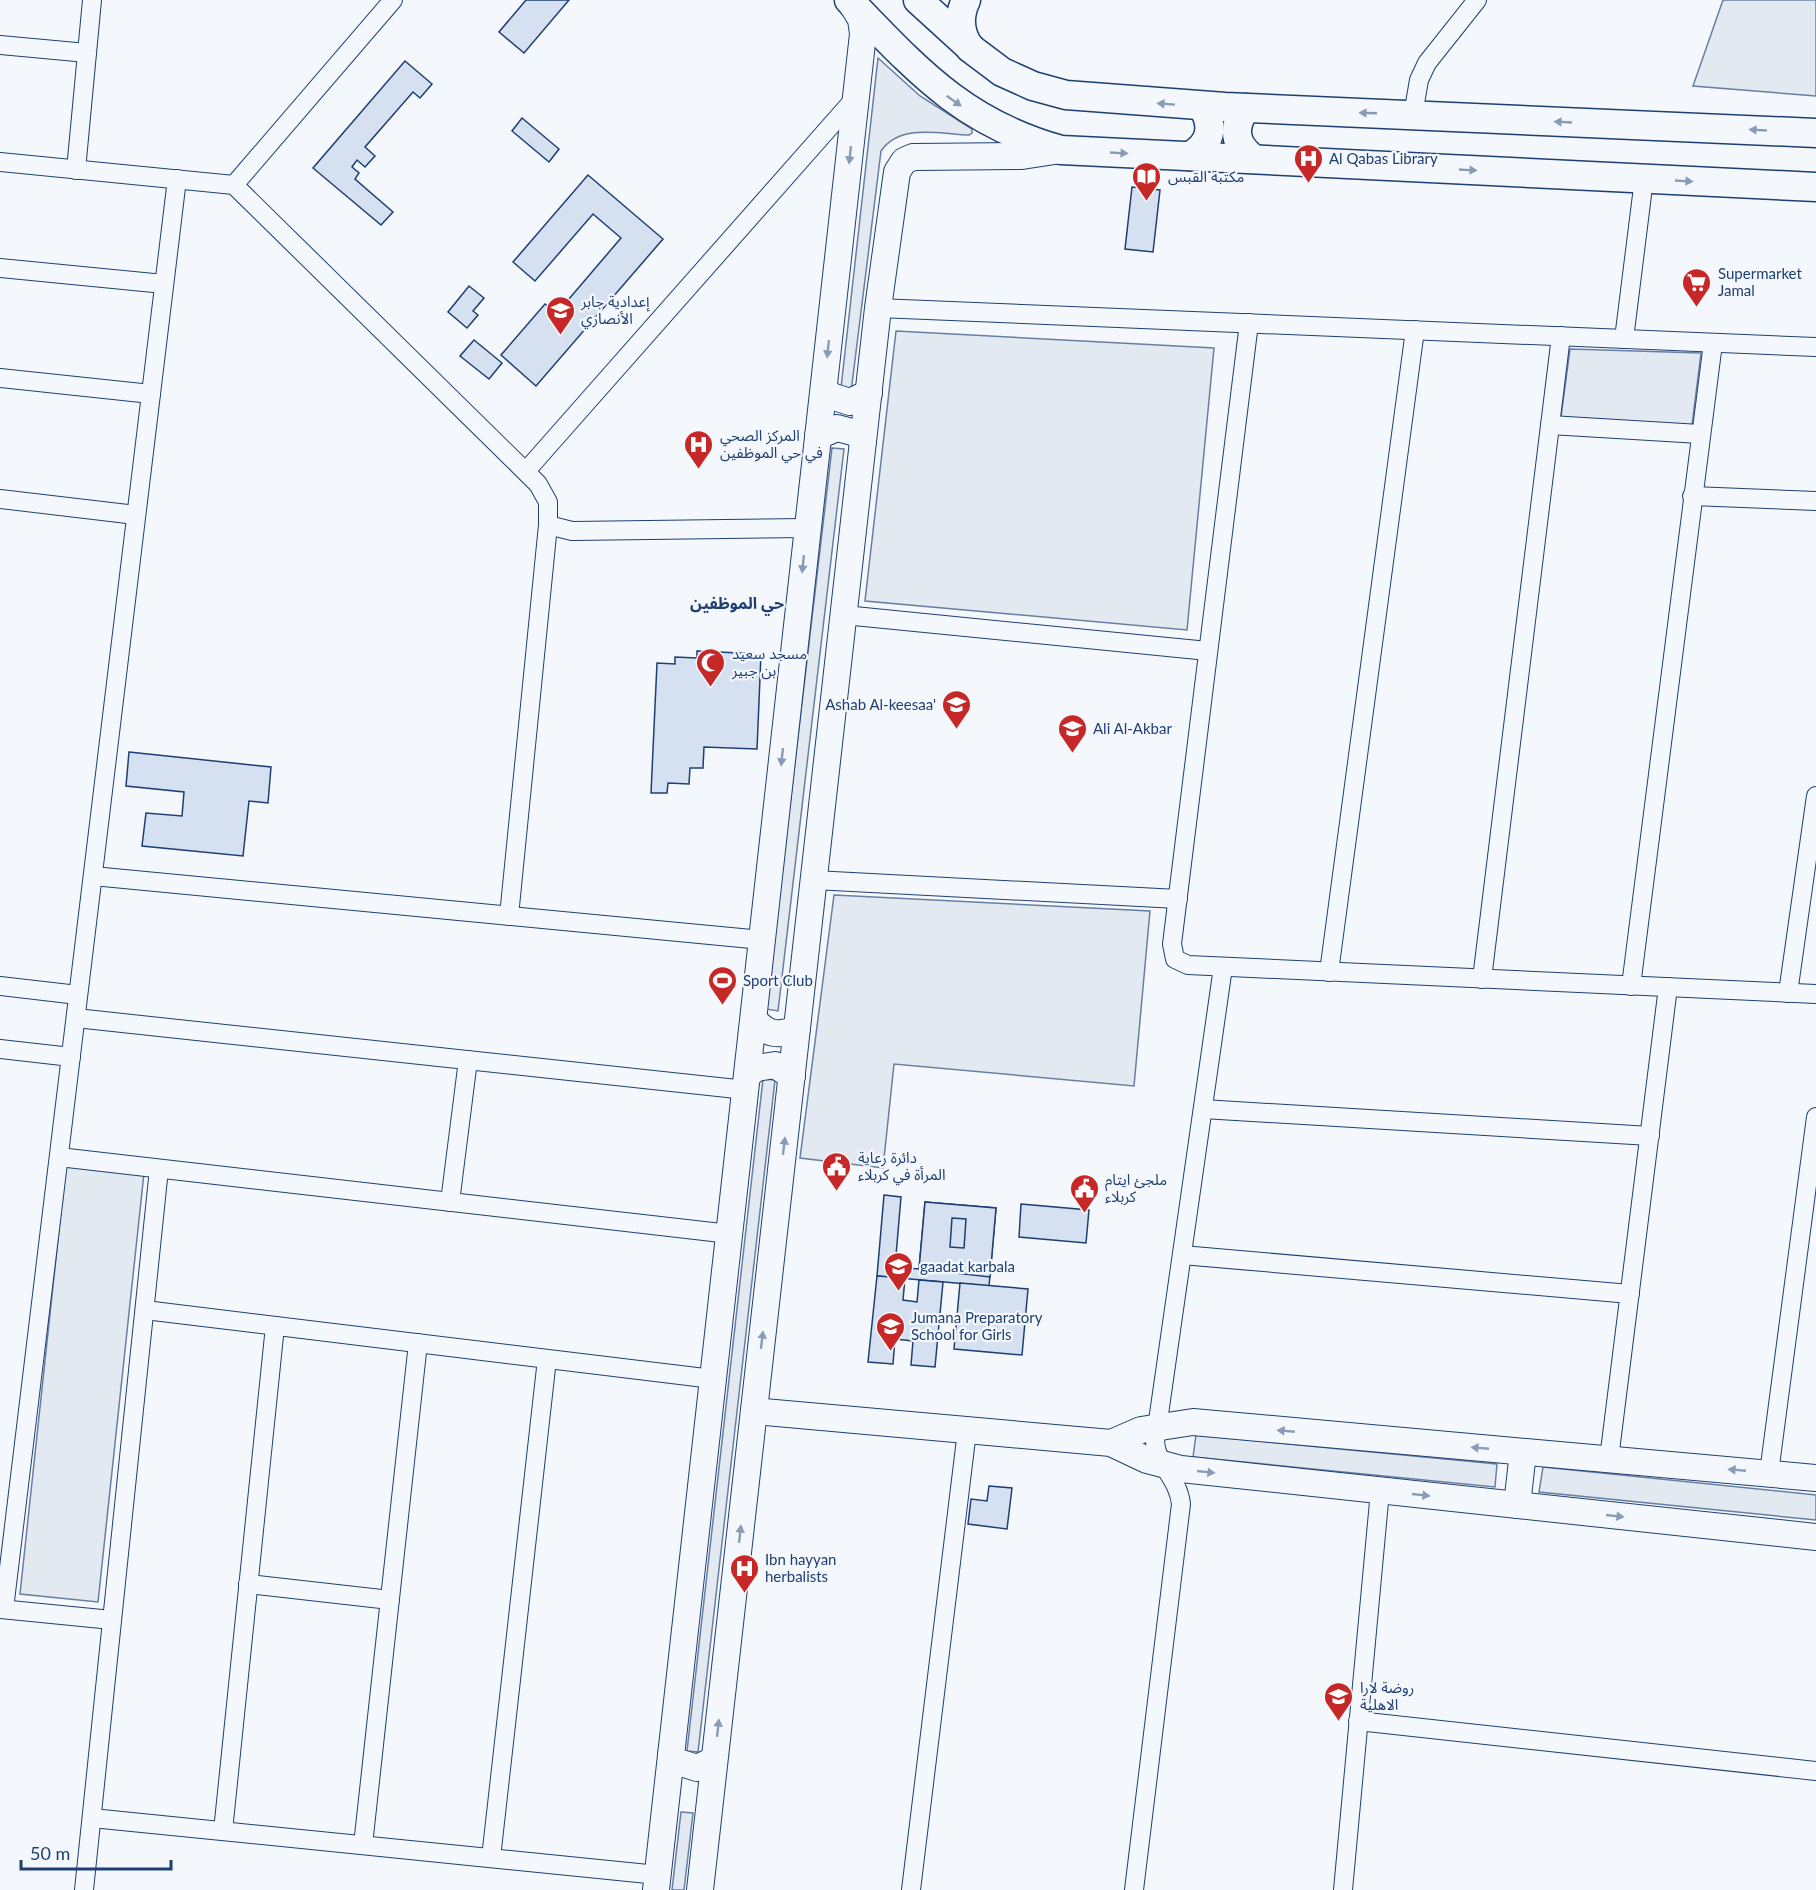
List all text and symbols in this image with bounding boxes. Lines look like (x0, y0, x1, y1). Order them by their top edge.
one-way arrow (946, 95, 962, 107)
one-way arrow (1157, 99, 1176, 109)
one-way arrow (1358, 109, 1377, 118)
one-way arrow (1553, 117, 1572, 126)
one-way arrow (1748, 126, 1767, 135)
hospital icon: Al Qabas Library (1292, 142, 1324, 184)
one-way arrow (845, 146, 855, 165)
one-way arrow (1109, 148, 1128, 157)
place label: Al Qabas Library (1329, 149, 1438, 167)
library icon: مكتبة القبس (1131, 160, 1163, 202)
one-way arrow (1458, 165, 1477, 174)
place label: مكتبة القبس (1168, 167, 1244, 186)
one-way arrow (1674, 176, 1693, 185)
place label: Supermarket Jamal (1718, 264, 1802, 299)
supermarket icon: Supermarket Jamal (1681, 266, 1713, 308)
place label: إعدادية جابر الأنصاري (580, 292, 650, 330)
school or university icon: إعدادية جابر الأنصاري (544, 294, 576, 336)
one-way arrow (824, 340, 833, 359)
place label: المركز الصحي في حي الموظفين (720, 426, 823, 464)
hospital icon: المركز الصحي في حي الموظفين (683, 428, 715, 470)
one-way arrow (798, 554, 808, 573)
district label: حي الموظفين (690, 593, 784, 616)
place label: مسجد سعيد بن جبير (731, 644, 807, 680)
mosque icon: مسجد سعيد بن جبير (695, 646, 727, 688)
school or university icon: Ashab Al-keesaa' (941, 688, 973, 730)
place label: Ashab Al-keesaa' (825, 695, 936, 713)
school or university icon: Ali Al-Akbar (1056, 712, 1088, 754)
place label: Ali Al-Akbar (1093, 719, 1172, 737)
one-way arrow (777, 748, 787, 767)
sports icon: Sport Club (706, 964, 738, 1006)
place label: Sport Club (743, 971, 813, 989)
one-way arrow (779, 1137, 789, 1156)
place label: دائرة رعاية المرأة في كربلاء (858, 1148, 946, 1186)
public building icon: دائرة رعاية المرأة في كربلاء (821, 1150, 853, 1192)
place label: ملجئ ايتام كربلاء (1105, 1170, 1167, 1206)
public building icon: ملجئ ايتام كربلاء (1068, 1172, 1100, 1214)
school or university icon: gaadat karbala (883, 1250, 915, 1292)
place label: gaadat karbala (920, 1257, 1015, 1275)
place label: Jumana Preparatory School for Girls (911, 1308, 1043, 1343)
school or university icon: Jumana Preparatory School for Girls (874, 1310, 906, 1352)
one-way arrow (757, 1330, 767, 1349)
one-way arrow (1276, 1426, 1295, 1435)
one-way arrow (1470, 1443, 1489, 1453)
one-way arrow (1727, 1466, 1746, 1475)
one-way arrow (1197, 1467, 1216, 1477)
one-way arrow (1412, 1490, 1431, 1500)
one-way arrow (1606, 1511, 1625, 1521)
one-way arrow (735, 1524, 745, 1543)
place label: Ibn hayyan herbalists (765, 1550, 836, 1585)
hospital icon: Ibn hayyan herbalists (728, 1552, 760, 1594)
place label: روضة لارا الاهلية (1360, 1678, 1414, 1713)
school or university icon: روضة لارا الاهلية (1323, 1680, 1355, 1722)
one-way arrow (713, 1718, 723, 1737)
scale bar (21, 1833, 171, 1871)
text: 50 m (30, 1842, 70, 1864)

